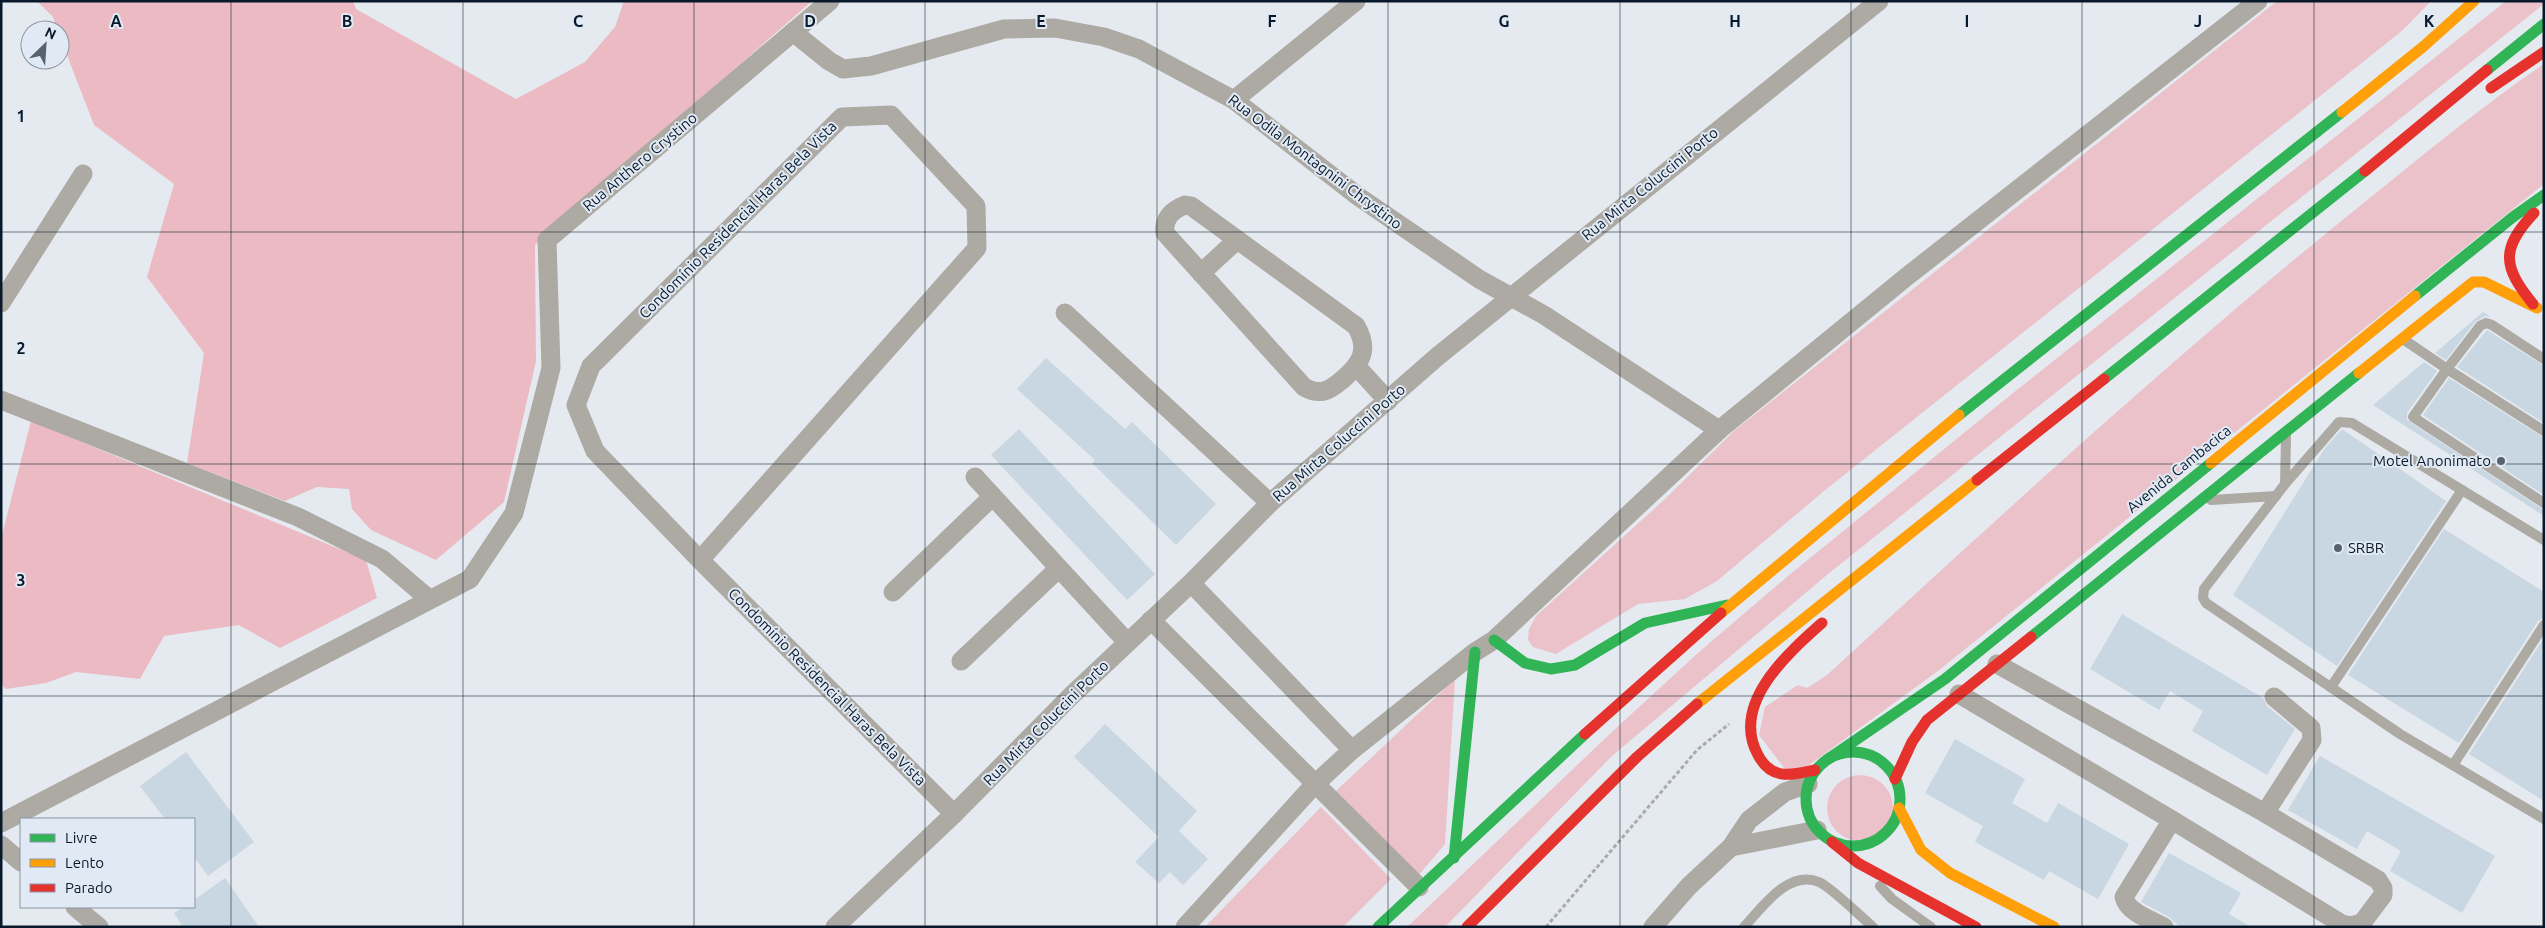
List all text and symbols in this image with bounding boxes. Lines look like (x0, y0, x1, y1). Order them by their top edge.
text: A (110, 12, 122, 30)
text: B (342, 12, 352, 30)
text: C (573, 12, 583, 30)
text: D (804, 12, 816, 30)
text: E (1036, 12, 1046, 30)
text: F (1268, 12, 1277, 30)
text: G (1498, 12, 1510, 30)
text: H (1729, 12, 1741, 30)
text: I (1965, 12, 1969, 30)
text: J (2194, 12, 2202, 30)
text: K (2424, 12, 2435, 30)
north arrow (20, 20, 70, 70)
text: N (42, 24, 59, 43)
street label: Rua Odila Montagnini Chrystino (1225, 91, 1405, 232)
text: 1 (16, 107, 26, 125)
street label: Rua Anthero Crystino (579, 109, 700, 214)
street label: Condomínio Residencial Haras Bela Vista (635, 117, 840, 322)
street label: Rua Mirta Coluccini Porto (1578, 124, 1721, 244)
text: 2 (16, 339, 26, 357)
street label: Rua Mirta Coluccini Porto (1269, 380, 1408, 505)
street label: Avenida Cambacica (2123, 421, 2234, 516)
place label: Motel Anonimato (2373, 452, 2491, 469)
marker: Motel Anonimato (2495, 455, 2507, 467)
place label: SRBR (2348, 539, 2384, 556)
marker: SRBR (2332, 542, 2344, 554)
text: 3 (16, 571, 26, 589)
street label: Condomínio Residencial Haras Bela Vista (725, 584, 930, 789)
street label: Rua Mirta Coluccini Porto (980, 657, 1112, 789)
legend (20, 818, 195, 908)
text: Livre (65, 829, 98, 846)
text: Lento (65, 854, 104, 871)
text: Parado (65, 879, 112, 896)

